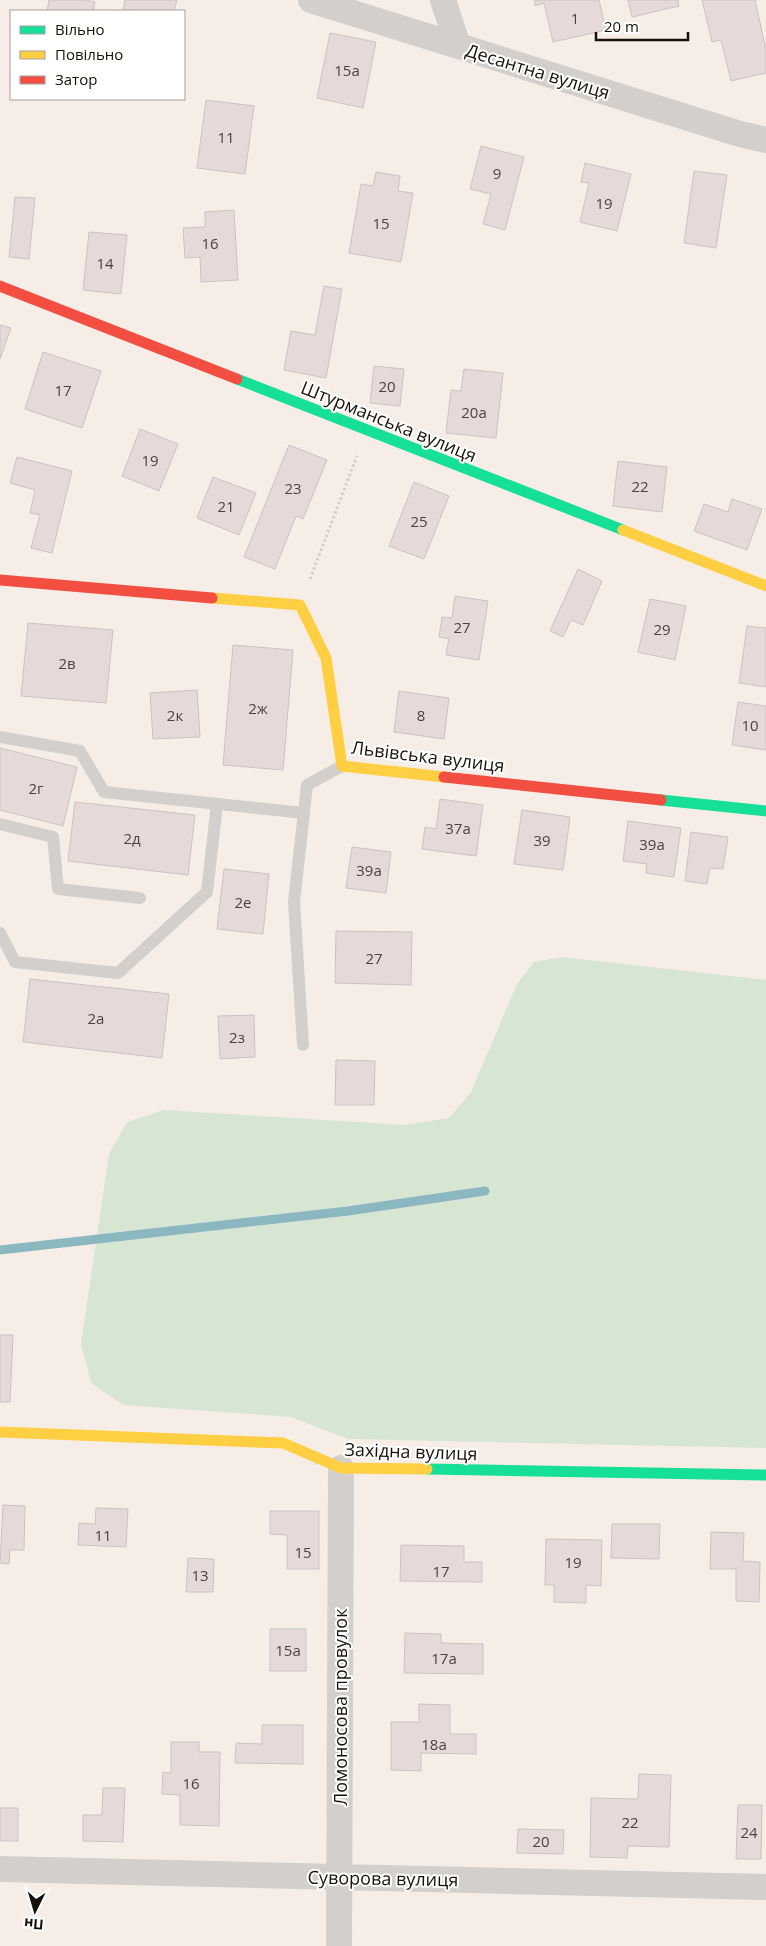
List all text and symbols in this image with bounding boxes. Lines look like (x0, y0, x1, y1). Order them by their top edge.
house number: 1 (571, 8, 579, 28)
legend (10, 10, 185, 100)
scale bar (596, 10, 688, 42)
text: 20 m (604, 16, 639, 36)
text: Вільно (55, 19, 104, 39)
street label: Десантна вулиця (463, 38, 613, 104)
text: Повільно (55, 44, 123, 64)
house number: 15а (334, 60, 360, 80)
text: Затор (55, 69, 97, 89)
house number: 11 (217, 127, 235, 147)
house number: 9 (493, 163, 501, 183)
house number: 19 (595, 193, 613, 213)
house number: 15 (372, 213, 390, 233)
house number: 16 (201, 233, 219, 253)
house number: 14 (96, 253, 114, 273)
street label: Штурманська вулиця (298, 375, 480, 467)
house number: 20 (378, 376, 396, 396)
house number: 17 (54, 380, 72, 400)
house number: 20а (461, 402, 487, 422)
house number: 19 (141, 450, 159, 470)
house number: 22 (631, 476, 649, 496)
house number: 23 (284, 478, 302, 498)
house number: 21 (217, 496, 235, 516)
house number: 25 (410, 511, 428, 531)
house number: 27 (453, 617, 471, 637)
house number: 29 (653, 619, 671, 639)
house number: 2в (58, 653, 76, 673)
house number: 2ж (248, 698, 268, 718)
house number: 2к (167, 705, 183, 725)
house number: 8 (417, 705, 425, 725)
house number: 10 (741, 715, 759, 735)
street label: Львівська вулиця (350, 735, 506, 777)
house number: 2г (28, 778, 44, 798)
house number: 37а (445, 818, 471, 838)
house number: 2д (123, 828, 141, 848)
house number: 39 (533, 830, 551, 850)
house number: 39а (639, 834, 665, 854)
house number: 39а (356, 860, 382, 880)
house number: 2е (235, 892, 252, 912)
house number: 27 (365, 948, 383, 968)
house number: 2а (88, 1008, 104, 1028)
house number: 2з (229, 1027, 245, 1047)
street label: Західна вулиця (344, 1437, 478, 1465)
house number: 11 (94, 1525, 112, 1545)
house number: 15 (294, 1542, 312, 1562)
house number: 19 (564, 1552, 582, 1572)
house number: 17 (432, 1561, 450, 1581)
house number: 13 (191, 1565, 209, 1585)
street label: Ломоносова провулок (328, 1608, 352, 1805)
house number: 15а (275, 1640, 301, 1660)
house number: 17а (431, 1648, 457, 1668)
house number: 18а (421, 1734, 447, 1754)
house number: 16 (182, 1773, 200, 1793)
house number: 22 (621, 1812, 639, 1832)
house number: 24 (740, 1822, 758, 1842)
house number: 20 (532, 1831, 550, 1851)
street label: Суворова вулиця (307, 1865, 459, 1891)
north arrow (10, 1886, 60, 1936)
text: Пн (23, 1914, 44, 1935)

